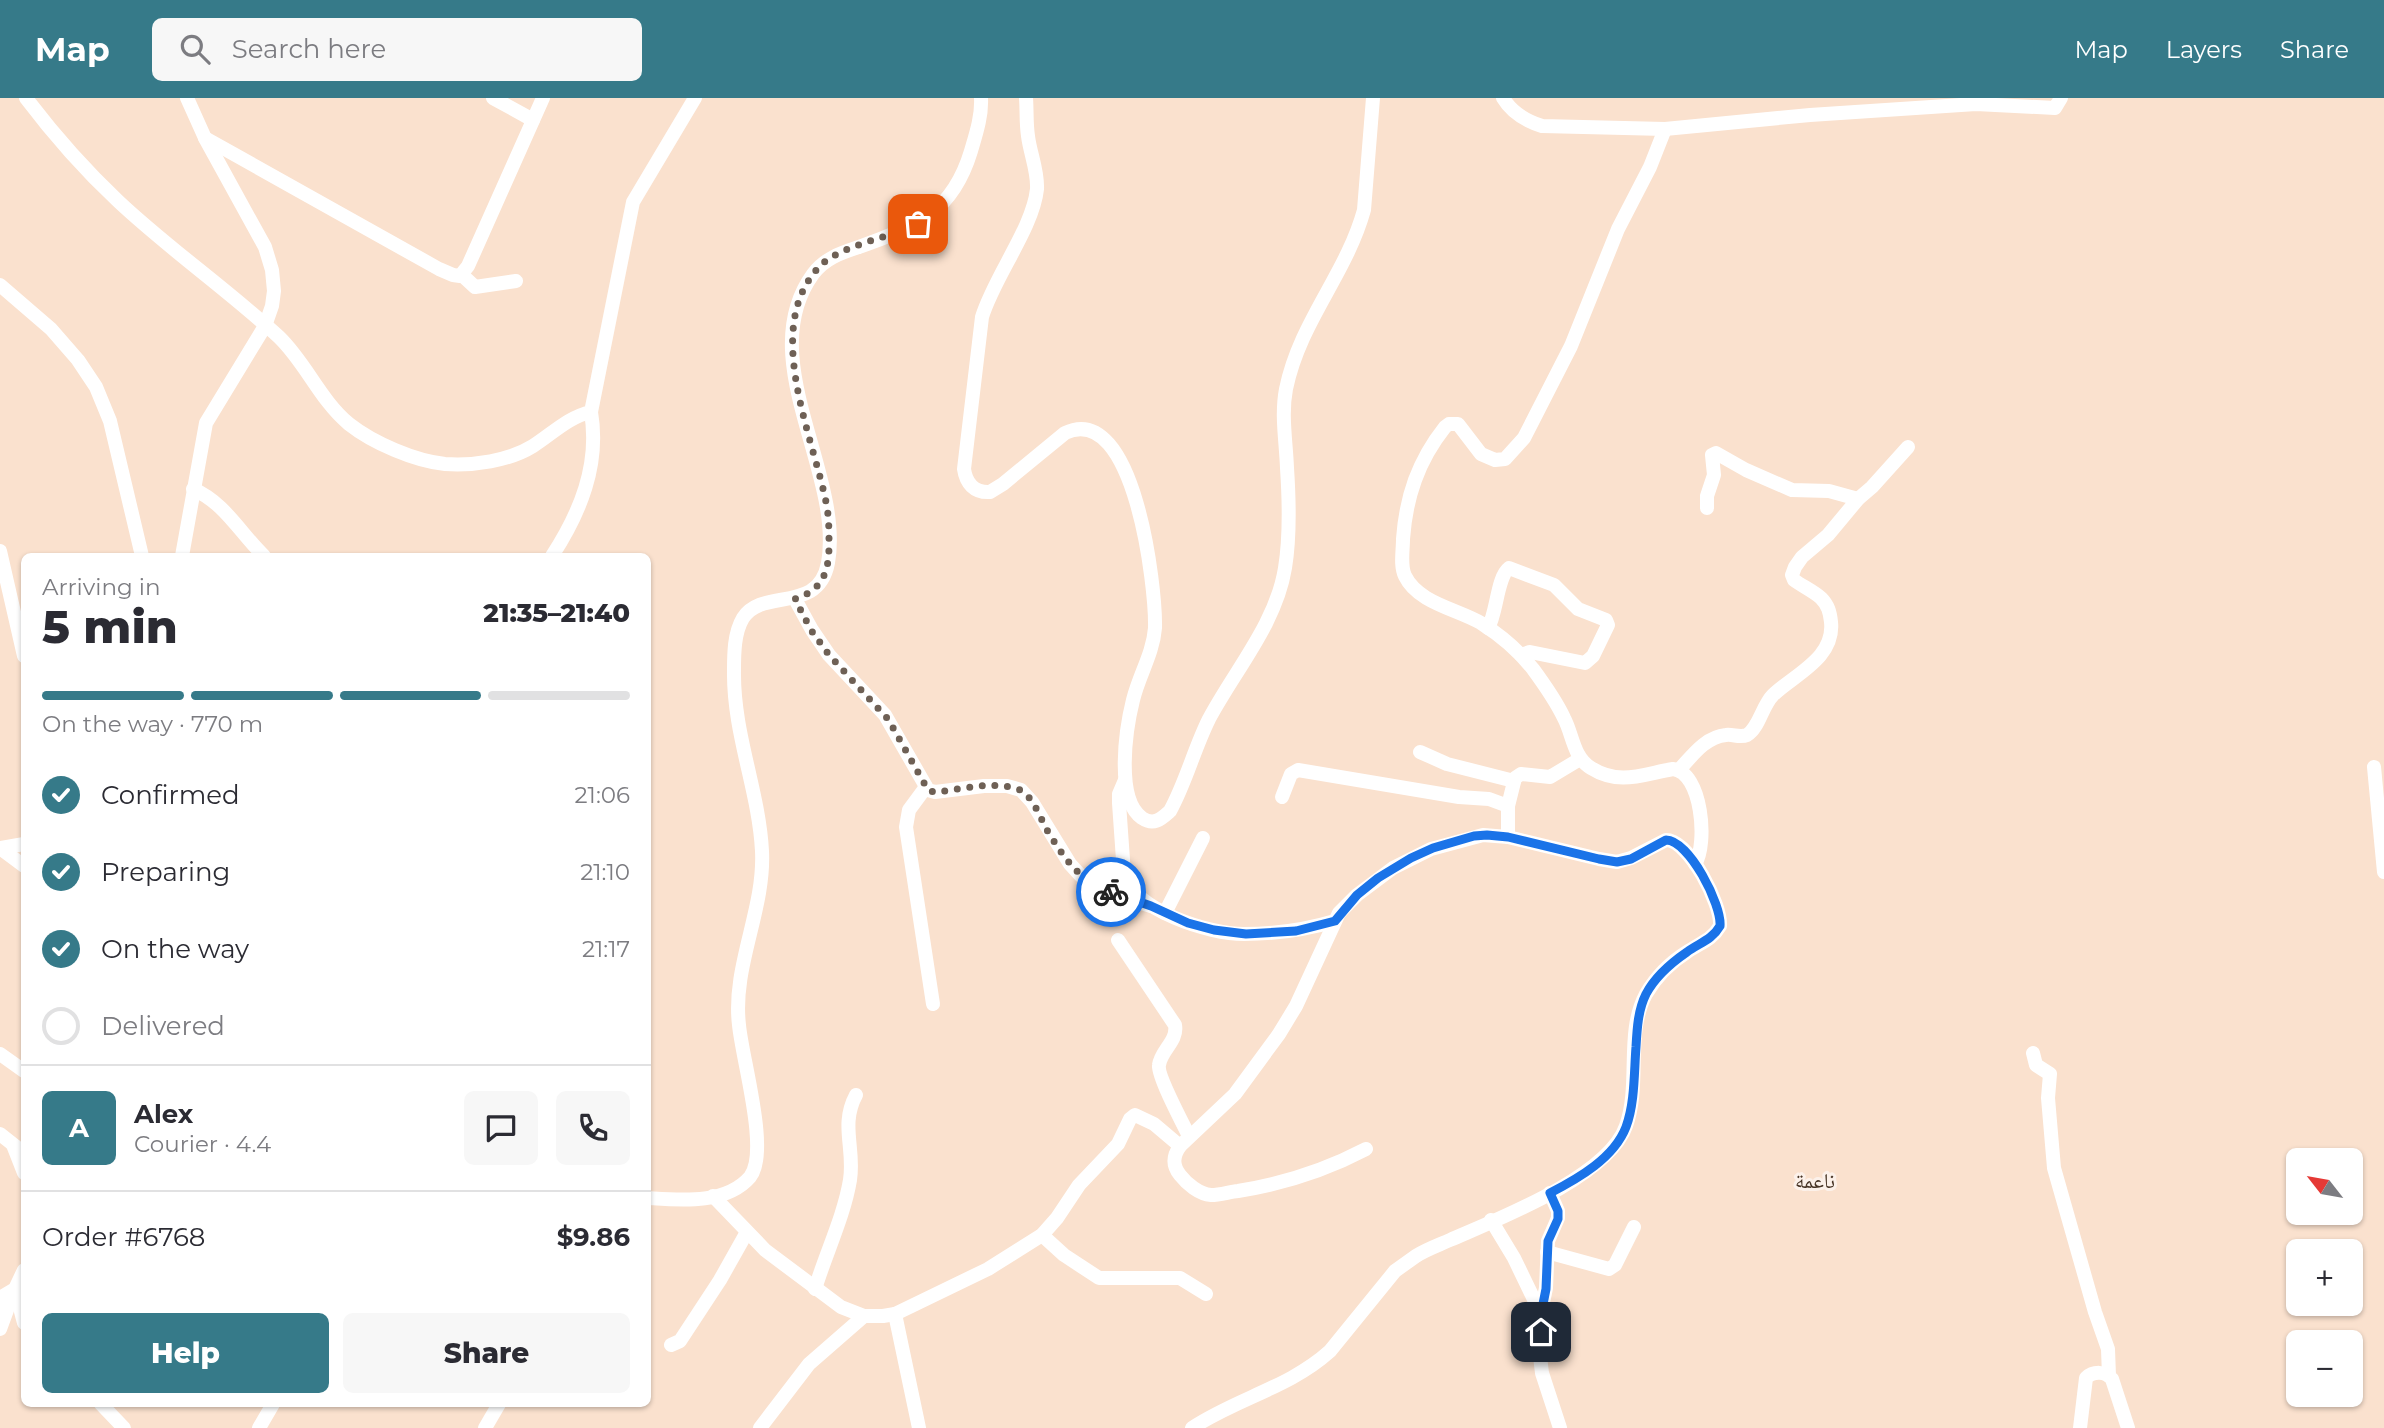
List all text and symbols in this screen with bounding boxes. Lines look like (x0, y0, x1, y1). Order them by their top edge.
search box (152, 18, 642, 81)
text: Map (35, 29, 110, 69)
icon: search (176, 30, 214, 68)
text: Search here (232, 33, 386, 65)
text: Map (2074, 35, 2128, 64)
text: Layers (2166, 35, 2242, 64)
text: Share (2280, 35, 2349, 64)
pin (888, 194, 948, 254)
icon: bag (899, 205, 937, 243)
text: Arriving in (42, 573, 161, 601)
text: 21:35–21:40 (483, 597, 630, 629)
text: 5 min (42, 598, 178, 655)
text: On the way · 770 m (42, 710, 263, 738)
icon: check (42, 776, 80, 814)
text: Confirmed (101, 779, 240, 811)
text: 21:06 (575, 781, 630, 809)
icon: check (42, 853, 80, 891)
text: Preparing (101, 856, 230, 888)
courier (1076, 857, 1146, 927)
text: 21:10 (580, 858, 630, 886)
icon: bike (1092, 873, 1130, 911)
icon: check (42, 930, 80, 968)
text: On the way (101, 933, 249, 965)
text: 21:17 (582, 935, 630, 963)
text: Delivered (101, 1010, 225, 1042)
button: chat (464, 1091, 538, 1165)
button: phone (556, 1091, 630, 1165)
text: Alex (134, 1098, 193, 1130)
text: A (69, 1112, 89, 1144)
text: Courier · 4.4 (134, 1130, 271, 1158)
north arrow (2286, 1148, 2362, 1225)
map controls (2286, 1148, 2363, 1407)
district label: ناعمة (1795, 1168, 1835, 1193)
text: Order #6768 (42, 1221, 205, 1253)
text: $9.86 (557, 1221, 630, 1253)
button: + (2286, 1239, 2363, 1316)
pin (1511, 1302, 1571, 1362)
button: Help (42, 1313, 329, 1393)
button: Share (343, 1313, 630, 1393)
icon: home (1522, 1313, 1560, 1351)
button: − (2286, 1330, 2363, 1407)

